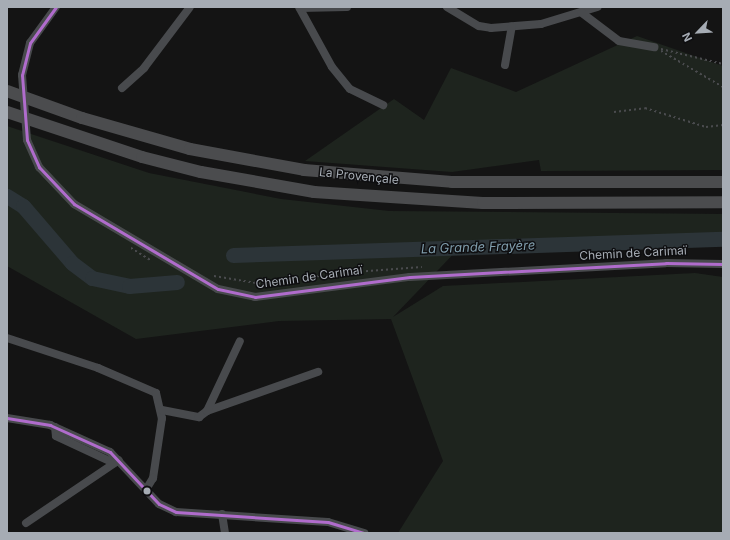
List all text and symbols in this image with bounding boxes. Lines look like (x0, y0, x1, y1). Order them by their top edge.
north arrow (678, 12, 718, 52)
text: N (679, 30, 695, 44)
street label: La Provençale (318, 165, 400, 187)
water label: La Grande Frayère (420, 237, 536, 257)
street label: Chemin de Carimaï (579, 243, 687, 263)
street label: Chemin de Carimaï (255, 262, 363, 292)
unlabelled marker (142, 486, 152, 496)

